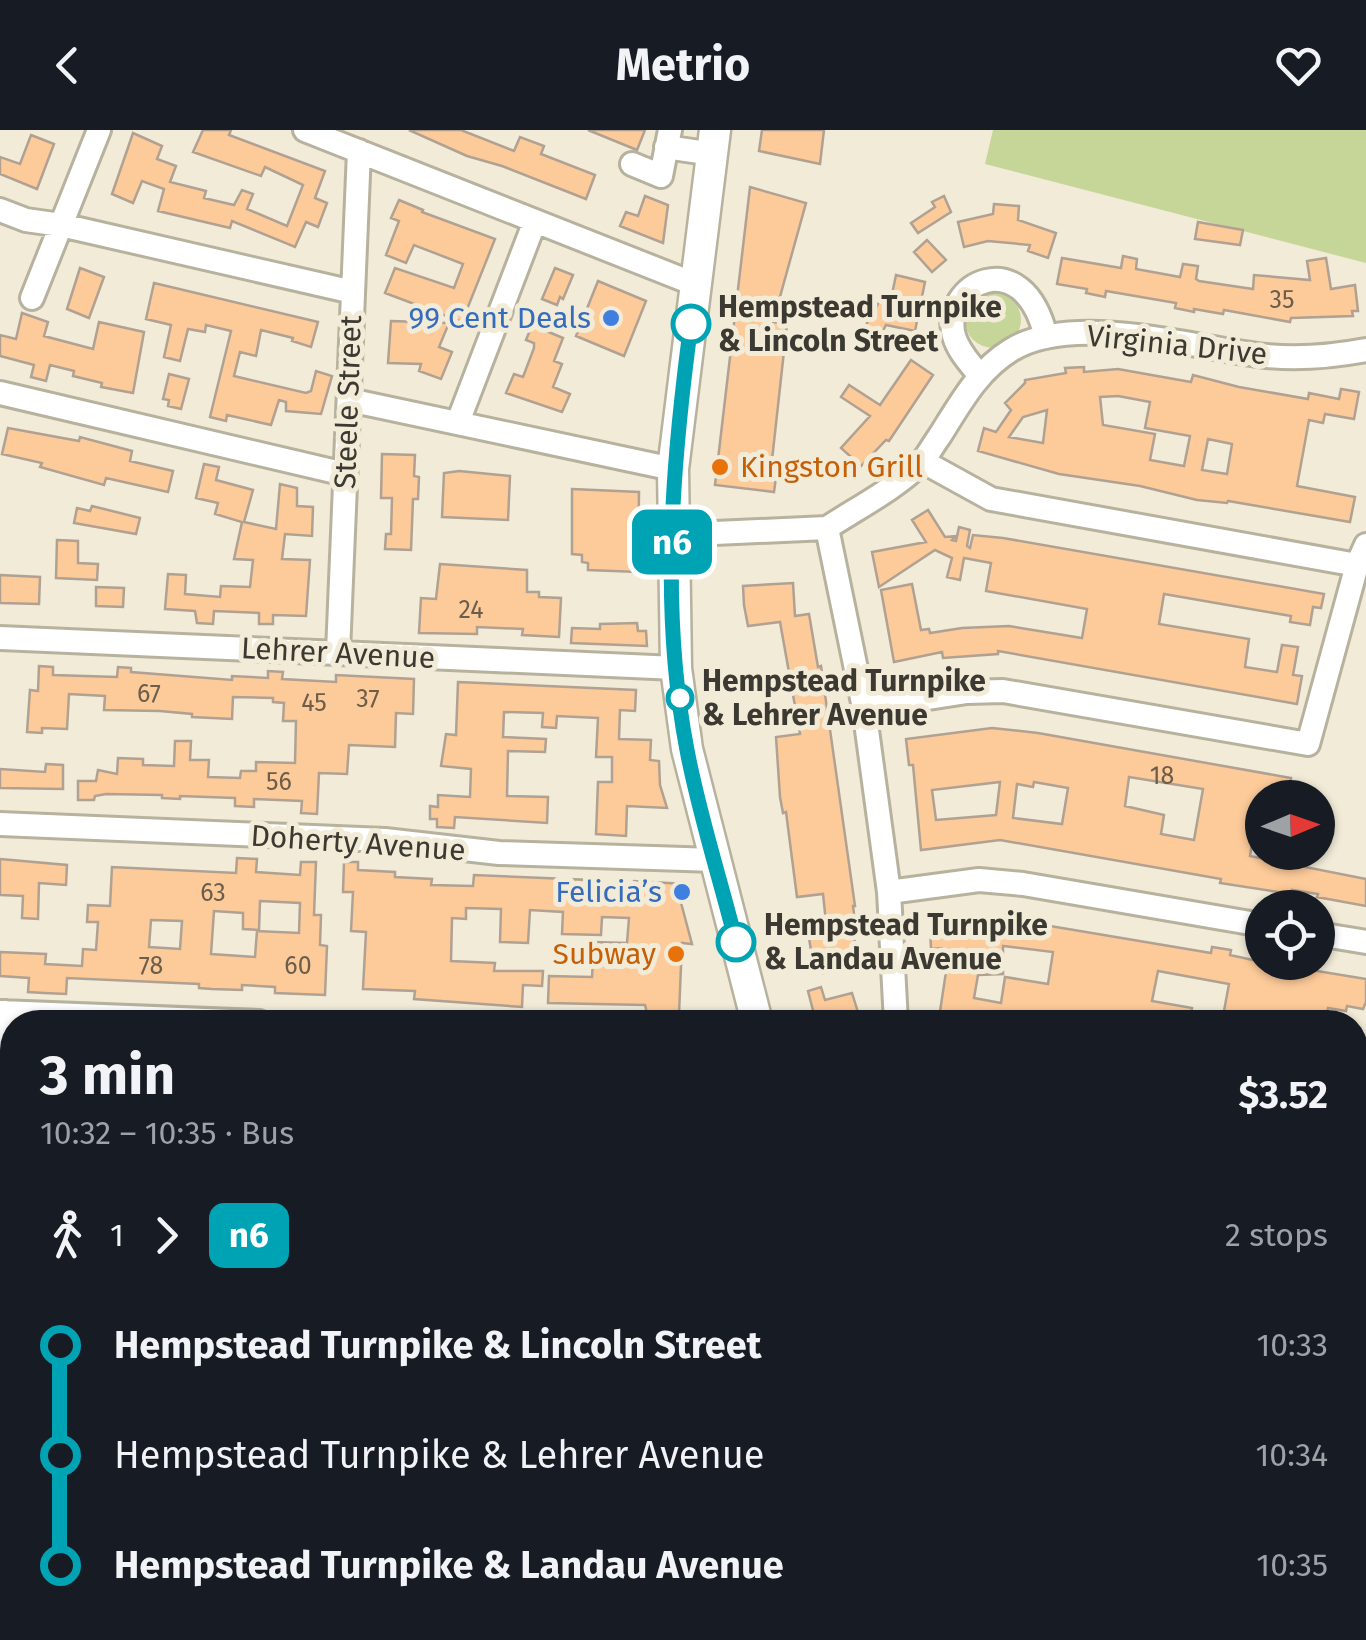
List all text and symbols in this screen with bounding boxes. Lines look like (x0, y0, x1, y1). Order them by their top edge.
icon: back (40, 38, 95, 93)
text: Metrio (616, 38, 750, 92)
icon: heart (1271, 38, 1326, 93)
house number: 35 (1269, 285, 1295, 315)
place label: Hempstead Turnpike & Lincoln Street (718, 289, 1002, 359)
place label: 99 Cent Deals (408, 300, 591, 336)
marker: Hempstead Turnpike & Lincoln Street (672, 305, 710, 343)
marker: 99 Cent Deals (600, 307, 622, 329)
street label: Steele Street (327, 314, 369, 489)
street label: Virginia Drive (1085, 318, 1269, 372)
place label: Kingston Grill (740, 449, 923, 485)
marker: Kingston Grill (709, 456, 731, 478)
line badge: n6 (627, 510, 717, 574)
text: n6 (652, 521, 692, 563)
house number: 24 (458, 595, 484, 625)
street label: Lehrer Avenue (240, 630, 436, 676)
place label: Hempstead Turnpike & Lehrer Avenue (702, 663, 986, 733)
house number: 67 (137, 679, 161, 709)
house number: 37 (356, 684, 380, 714)
marker: Hempstead Turnpike & Lehrer Avenue (667, 685, 693, 711)
house number: 45 (301, 688, 327, 718)
house number: 18 (1150, 761, 1174, 791)
house number: 56 (266, 767, 292, 797)
north arrow (1245, 780, 1335, 870)
map controls (1245, 780, 1335, 980)
street label: Doherty Avenue (249, 818, 467, 868)
place label: Felicia’s (555, 874, 662, 910)
house number: 63 (200, 878, 226, 908)
marker: Felicia’s (671, 881, 693, 903)
button: locate (1245, 890, 1335, 980)
place label: Hempstead Turnpike & Landau Avenue (764, 907, 1048, 977)
marker: Hempstead Turnpike & Landau Avenue (717, 923, 755, 961)
place label: Subway (553, 936, 656, 972)
marker: Subway (665, 943, 687, 965)
house number: 78 (139, 951, 163, 981)
house number: 60 (284, 951, 312, 981)
text: 3 min (40, 1043, 175, 1109)
text: $3.52 (1238, 1072, 1328, 1118)
text: 10:32 – 10:35 · Bus (40, 1114, 294, 1152)
icon: walk (40, 1208, 95, 1263)
icon: forward (139, 1208, 194, 1263)
text: n6 (229, 1214, 269, 1256)
text: 1 (110, 1216, 124, 1254)
text: 2 stops (1225, 1216, 1328, 1254)
text: Hempstead Turnpike & Lincoln Street (114, 1322, 761, 1368)
text: 10:33 (1256, 1326, 1328, 1364)
text: Hempstead Turnpike & Lehrer Avenue (114, 1432, 765, 1478)
text: 10:34 (1255, 1436, 1328, 1474)
text: Hempstead Turnpike & Landau Avenue (114, 1542, 784, 1588)
text: 10:35 (1256, 1546, 1328, 1584)

